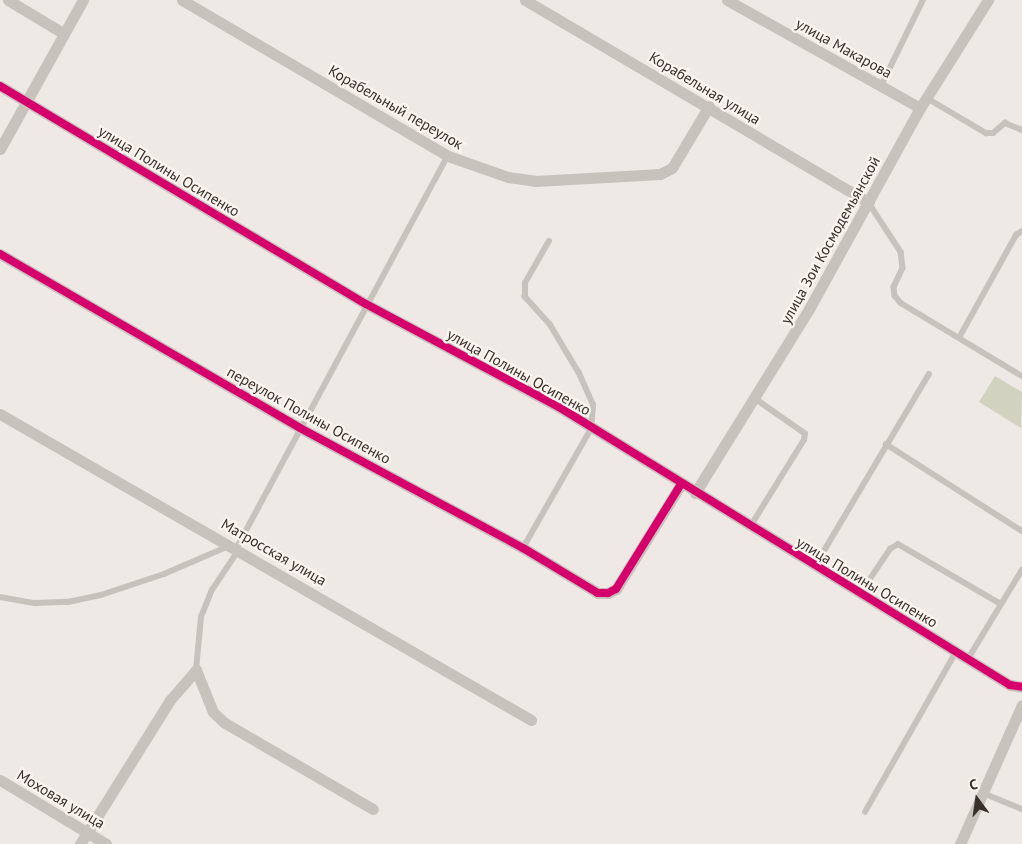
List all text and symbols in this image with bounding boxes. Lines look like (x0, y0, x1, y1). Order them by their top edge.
street label: улица Макарова (793, 14, 895, 82)
street label: Корабельная улица (646, 48, 764, 128)
street label: Корабельный переулок (325, 61, 467, 153)
street label: улица Полины Осипенко (95, 122, 243, 220)
street label: улица Зои Космодемьянской (776, 153, 884, 327)
street label: улица Полины Осипенко (444, 325, 594, 419)
street label: переулок Полины Осипенко (224, 362, 394, 468)
street label: Матросская улица (218, 515, 330, 589)
street label: улица Полины Осипенко (793, 533, 941, 631)
street label: Моховая улица (14, 766, 108, 832)
north arrow (952, 774, 1002, 824)
text: С (967, 775, 979, 794)

